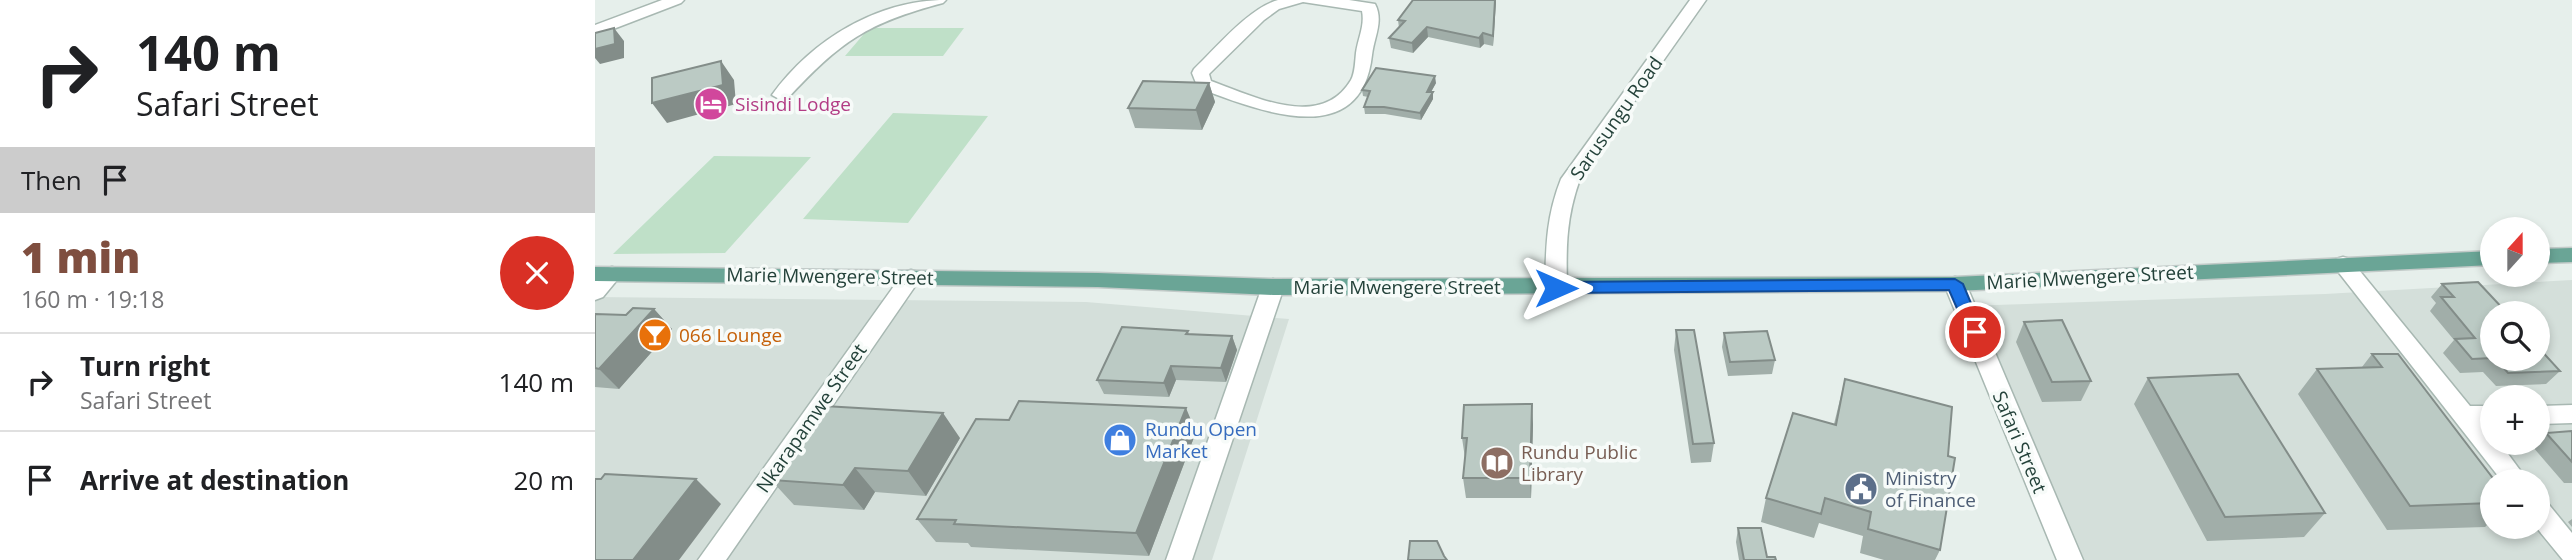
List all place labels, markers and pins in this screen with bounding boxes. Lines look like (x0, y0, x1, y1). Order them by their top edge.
hotel icon: Sisindi Lodge (692, 85, 730, 123)
place label: Sisindi Lodge (735, 91, 851, 117)
pin (1945, 302, 2005, 362)
bar icon: 066 Lounge (636, 316, 674, 354)
place label: 066 Lounge (679, 322, 782, 348)
place label: Rundu Open Market (1145, 416, 1257, 464)
shop icon: Rundu Open Market (1101, 421, 1139, 459)
place label: Rundu Public Library (1521, 439, 1638, 487)
library icon: Rundu Public Library (1478, 444, 1516, 482)
place label: Ministry of Finance (1885, 465, 1976, 513)
public building icon: Ministry of Finance (1842, 470, 1880, 508)

